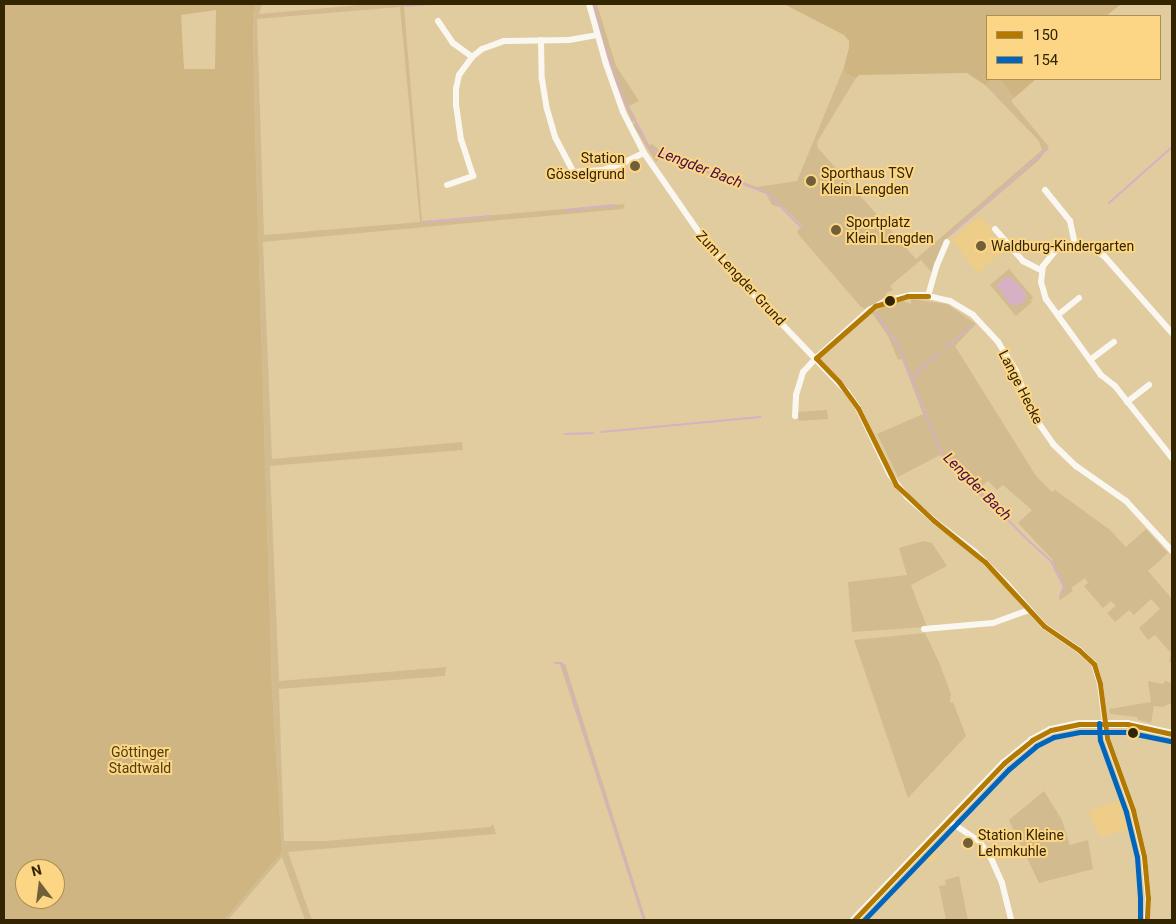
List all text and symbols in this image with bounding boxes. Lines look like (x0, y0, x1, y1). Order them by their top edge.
legend (986, 15, 1161, 80)
text: 150 (1033, 26, 1058, 44)
text: 154 (1033, 51, 1058, 69)
water label: Lengder Bach (655, 144, 745, 192)
place label: Station Gösselgrund (546, 150, 625, 182)
marker: Station Gösselgrund (629, 160, 641, 172)
place label: Sporthaus TSV Klein Lengden (821, 165, 914, 198)
marker: Sporthaus TSV Klein Lengden (805, 175, 817, 187)
place label: Sportplatz Klein Lengden (846, 214, 934, 246)
marker: Sportplatz Klein Lengden (830, 224, 842, 236)
street label: Zum Lengder Grund (693, 227, 789, 329)
place label: Waldburg-Kindergarten (991, 238, 1134, 254)
marker: Waldburg-Kindergarten (975, 240, 987, 252)
unlabelled marker (885, 296, 895, 306)
street label: Lange Hecke (995, 347, 1047, 427)
water label: Lengder Bach (939, 449, 1015, 525)
unlabelled marker (1128, 728, 1138, 738)
park label: Göttinger Stadtwald (109, 744, 171, 776)
place label: Station Kleine Lehmkuhle (978, 827, 1064, 860)
marker: Station Kleine Lehmkuhle (962, 837, 974, 849)
north arrow (15, 859, 65, 909)
text: N (30, 861, 43, 879)

